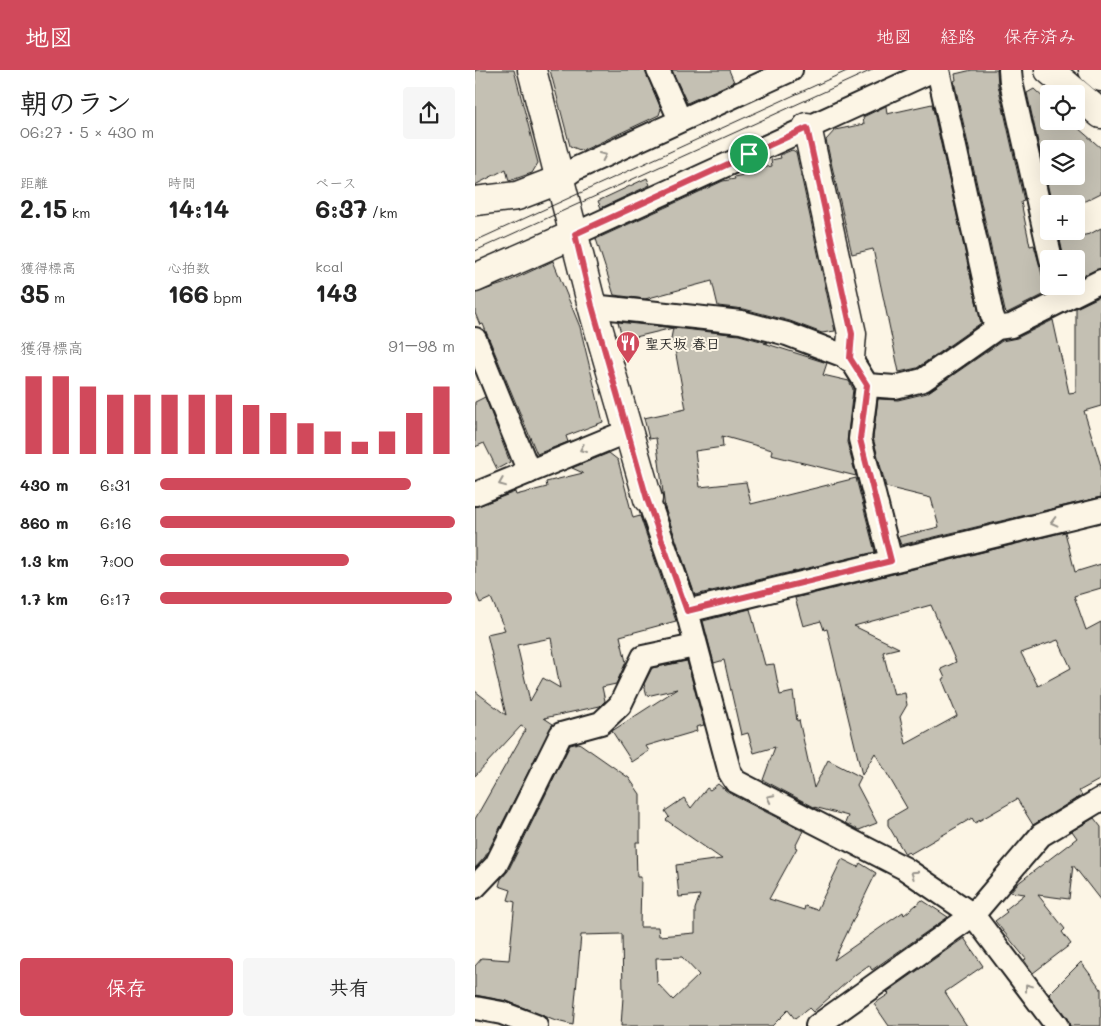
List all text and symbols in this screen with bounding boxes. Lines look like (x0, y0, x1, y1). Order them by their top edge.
text: 地図 (25, 21, 73, 52)
text: 地図 (876, 24, 912, 48)
text: 経路 (940, 24, 976, 48)
text: 保存済み (1004, 24, 1076, 48)
text: 朝のラン (20, 84, 132, 120)
map controls (1040, 85, 1085, 295)
button: locate (1040, 85, 1085, 130)
button: share (403, 87, 455, 139)
text: 06:27 · 5 × 430 m (20, 121, 154, 142)
pin (728, 133, 770, 175)
icon: arrive (735, 140, 763, 168)
button: layers (1040, 140, 1085, 185)
one-way arrow (598, 151, 607, 162)
text: 距離 (20, 173, 48, 192)
text: 時間 (168, 173, 196, 192)
text: ペース (315, 173, 357, 192)
text: 2.15 (20, 192, 67, 224)
text: 14:14 (168, 192, 229, 224)
text: 6:37 (315, 192, 367, 224)
button: + (1040, 195, 1085, 240)
text: km (67, 203, 90, 222)
text: /km (367, 203, 398, 222)
button: − (1040, 250, 1085, 295)
text: kcal (315, 257, 343, 276)
text: 獲得標高 (20, 258, 76, 277)
text: 心拍数 (168, 258, 210, 277)
text: 143 (315, 276, 357, 308)
text: 35 (20, 277, 50, 309)
text: 166 (168, 277, 209, 309)
text: m (50, 288, 65, 307)
text: bpm (209, 288, 242, 307)
restaurant icon: 聖天坂 春日 (615, 330, 641, 364)
place label: 聖天坂 春日 (645, 334, 720, 353)
text: 91–98 m (388, 335, 455, 356)
text: 獲得標高 (20, 337, 84, 358)
one-way arrow (579, 443, 588, 454)
text: 430 m (20, 474, 69, 495)
text: 6:31 (100, 474, 131, 495)
one-way arrow (498, 477, 507, 488)
text: 860 m (20, 512, 68, 533)
text: 6:16 (100, 512, 131, 533)
one-way arrow (1049, 516, 1058, 527)
text: 1.3 km (20, 550, 69, 571)
text: 7:00 (100, 550, 134, 571)
text: 1.7 km (20, 588, 68, 609)
text: 6:17 (100, 588, 131, 609)
one-way arrow (766, 794, 775, 804)
one-way arrow (910, 871, 919, 880)
button: 保存 (20, 958, 233, 1016)
button: 共有 (243, 958, 455, 1016)
one-way arrow (1025, 983, 1034, 993)

